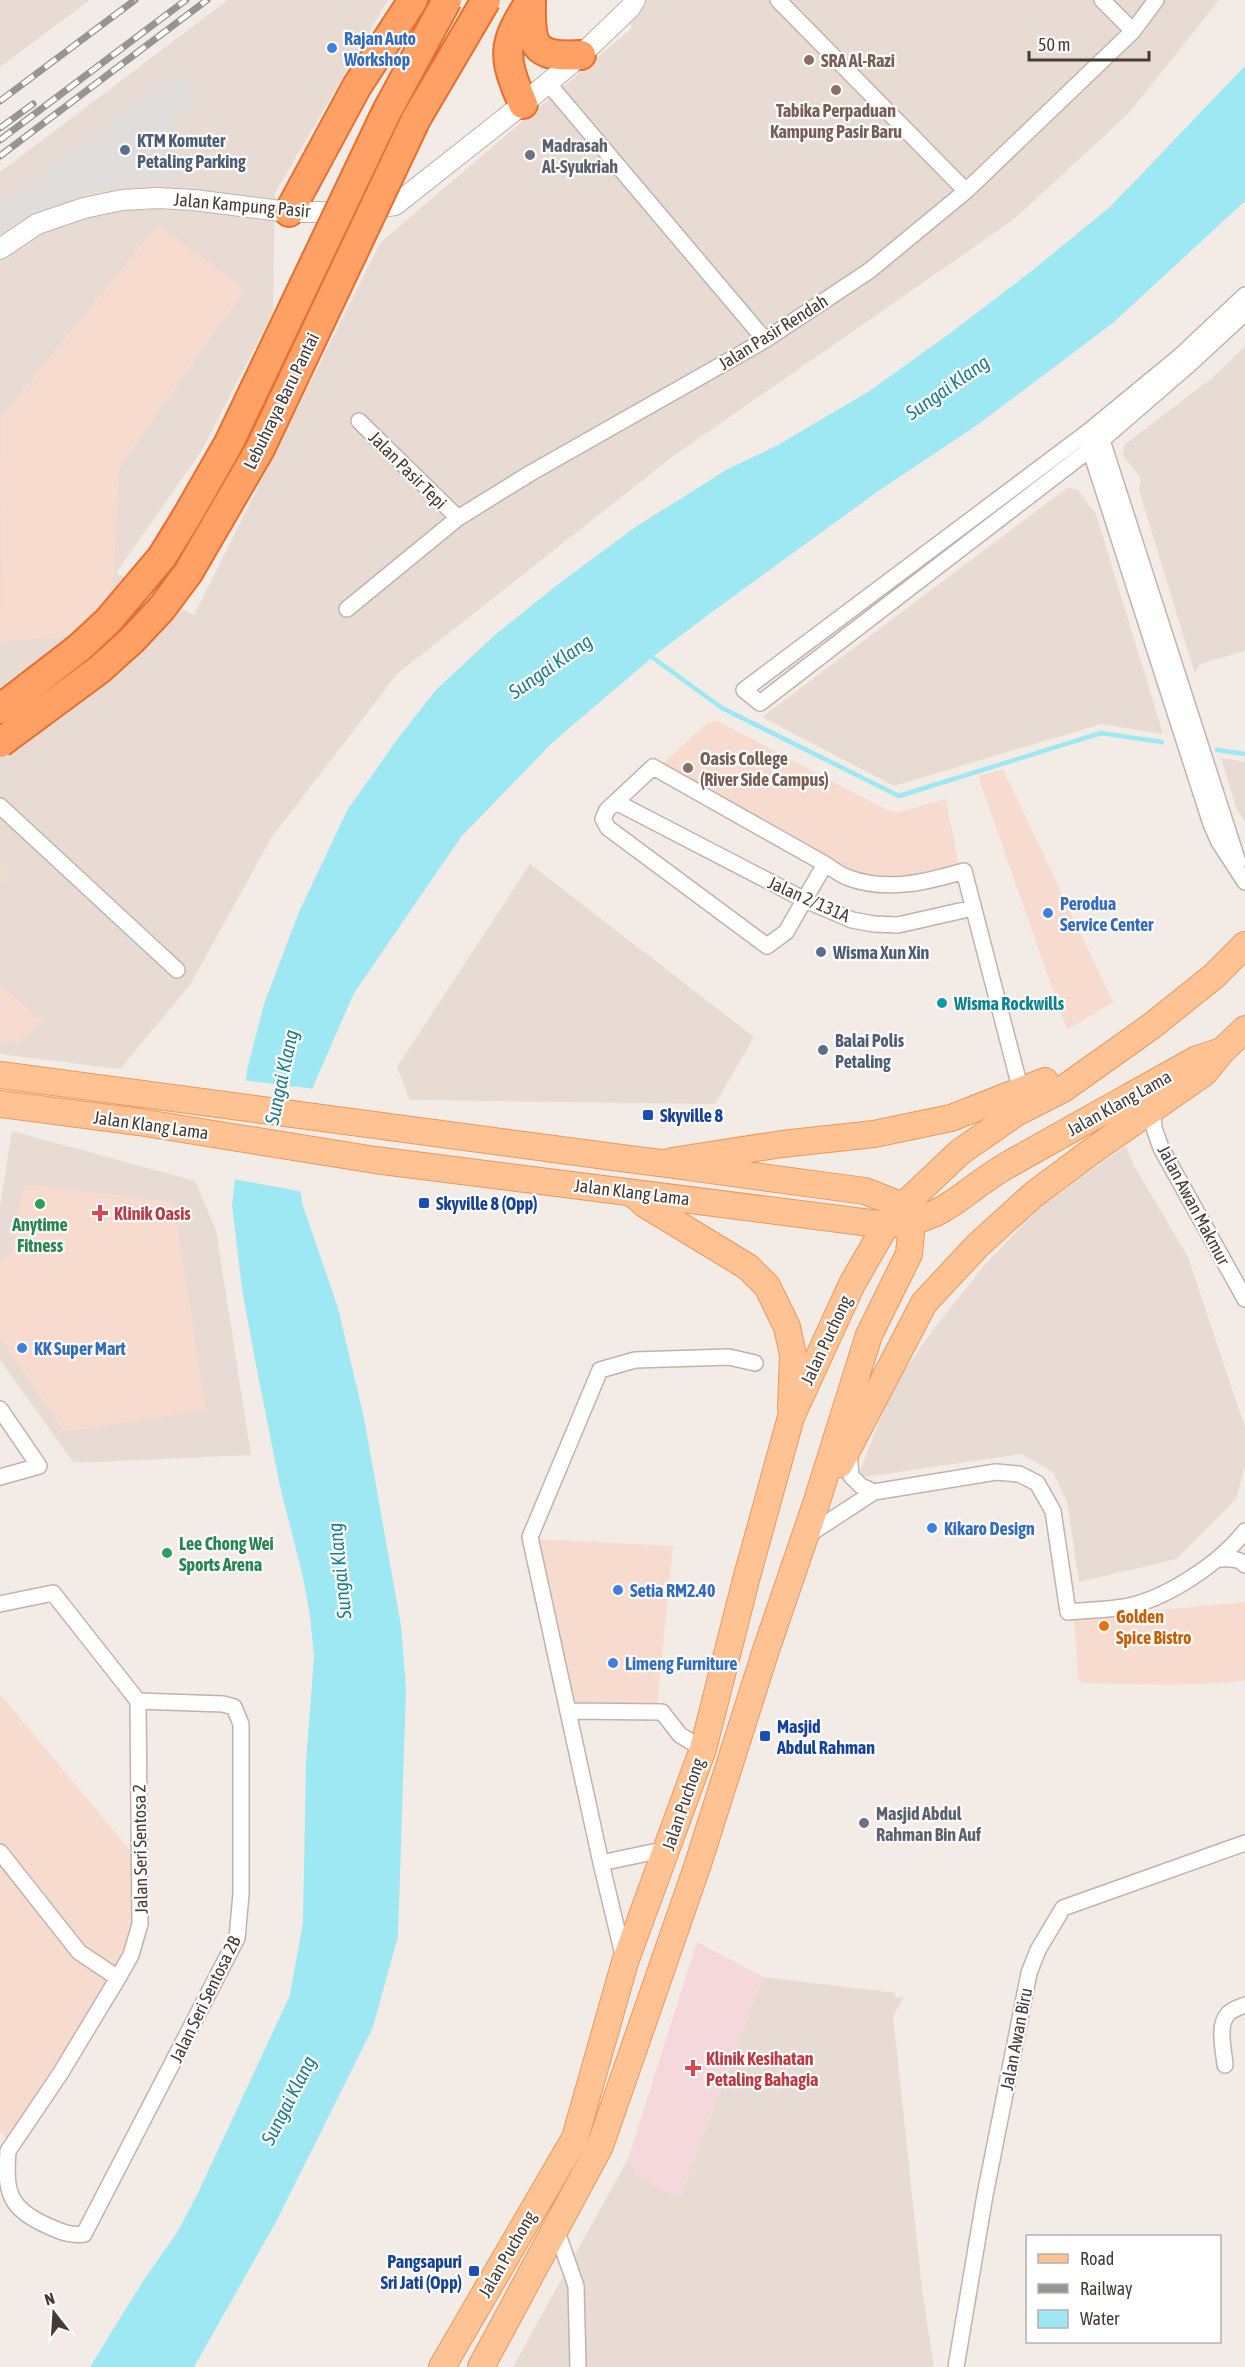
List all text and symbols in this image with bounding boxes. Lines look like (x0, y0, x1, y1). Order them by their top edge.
scale bar (1029, 24, 1149, 62)
place label: Rajan Auto Workshop (343, 28, 416, 70)
text: 50 m (1038, 34, 1070, 55)
marker: Rajan Auto Workshop (325, 41, 339, 55)
place label: SRA Al-Razi (821, 50, 895, 71)
marker: SRA Al-Razi (802, 53, 816, 67)
marker: Tabika Perpaduan Kampung Pasir Baru (829, 83, 843, 97)
place label: Tabika Perpaduan Kampung Pasir Baru (770, 100, 902, 142)
place label: KTM Komuter Petaling Parking (137, 130, 246, 172)
place label: Madrasah Al-Syukriah (541, 135, 618, 177)
marker: KTM Komuter Petaling Parking (118, 143, 132, 157)
marker: Madrasah Al-Syukriah (523, 148, 537, 162)
street label: Jalan Kampung Pasir (173, 189, 312, 221)
street label: Jalan Pasir Rendah (714, 290, 832, 374)
street label: Lebuhraya Baru Pantai (239, 329, 323, 473)
water label: Sungai Klang (900, 350, 993, 425)
street label: Jalan Pasir Tepi (365, 427, 451, 513)
water label: Sungai Klang (503, 629, 596, 704)
place label: Oasis College (River Side Campus) (700, 748, 829, 790)
marker: Oasis College (River Side Campus) (681, 761, 695, 775)
street label: Jalan 2/131A (765, 872, 853, 926)
place label: Perodua Service Center (1060, 893, 1154, 935)
marker: Perodua Service Center (1041, 906, 1055, 920)
place label: Wisma Xun Xin (832, 942, 930, 963)
marker: Wisma Xun Xin (814, 945, 828, 959)
place label: Wisma Rockwills (953, 993, 1065, 1014)
marker: Wisma Rockwills (935, 996, 949, 1010)
water label: Sungai Klang (259, 1027, 302, 1128)
place label: Balai Polis Petaling (835, 1030, 905, 1072)
marker: Balai Polis Petaling (816, 1043, 830, 1057)
street label: Jalan Klang Lama (1063, 1066, 1175, 1140)
place label: Skyville 8 (660, 1105, 723, 1126)
street label: Jalan Klang Lama (92, 1107, 210, 1143)
marker: Skyville 8 (641, 1108, 655, 1122)
street label: Jalan Awan Makmur (1154, 1141, 1235, 1269)
street label: Jalan Klang Lama (573, 1175, 691, 1209)
place label: Skyville 8 (Opp) (436, 1193, 538, 1214)
marker: Skyville 8 (Opp) (417, 1196, 431, 1210)
marker: Anytime Fitness (33, 1197, 47, 1211)
place label: Klinik Oasis (114, 1203, 191, 1224)
marker: Klinik Oasis (91, 1204, 109, 1222)
place label: Anytime Fitness (11, 1214, 68, 1256)
street label: Jalan Puchong (796, 1292, 856, 1388)
place label: KK Super Mart (34, 1338, 126, 1359)
marker: KK Super Mart (15, 1341, 29, 1355)
place label: Kikaro Design (944, 1518, 1035, 1539)
marker: Kikaro Design (925, 1521, 939, 1535)
water label: Sungai Klang (323, 1522, 356, 1621)
place label: Lee Chong Wei Sports Arena (179, 1533, 274, 1575)
marker: Lee Chong Wei Sports Arena (160, 1546, 174, 1560)
place label: Setia RM2.40 (630, 1580, 716, 1601)
marker: Setia RM2.40 (611, 1583, 625, 1597)
place label: Golden Spice Bistro (1116, 1606, 1192, 1648)
marker: Golden Spice Bistro (1097, 1619, 1111, 1633)
place label: Limeng Furniture (625, 1653, 737, 1674)
marker: Limeng Furniture (606, 1656, 620, 1670)
place label: Masjid Abdul Rahman (776, 1716, 875, 1758)
marker: Masjid Abdul Rahman (758, 1729, 772, 1743)
street label: Jalan Puchong (657, 1755, 709, 1853)
street label: Jalan Seri Sentosa 2 (128, 1784, 152, 1914)
place label: Masjid Abdul Rahman Bin Auf (876, 1803, 982, 1845)
marker: Masjid Abdul Rahman Bin Auf (857, 1816, 871, 1830)
street label: Jalan Seri Sentosa 2B (165, 1932, 245, 2066)
street label: Jalan Awan Biru (996, 1986, 1036, 2092)
place label: Klinik Kesihatan Petaling Bahagia (706, 2048, 818, 2090)
water label: Sungai Klang (255, 2052, 320, 2149)
marker: Klinik Kesihatan Petaling Bahagia (684, 2059, 702, 2077)
street label: Jalan Puchong (474, 2207, 540, 2301)
legend (1026, 2235, 1221, 2343)
text: Road (1080, 2248, 1114, 2269)
place label: Pangsapuri Sri Jati (Opp) (380, 2251, 462, 2293)
marker: Pangsapuri Sri Jati (Opp) (467, 2264, 481, 2278)
text: Railway (1080, 2278, 1132, 2299)
north arrow (24, 2283, 84, 2343)
text: N (42, 2289, 57, 2309)
text: Water (1080, 2308, 1120, 2329)

